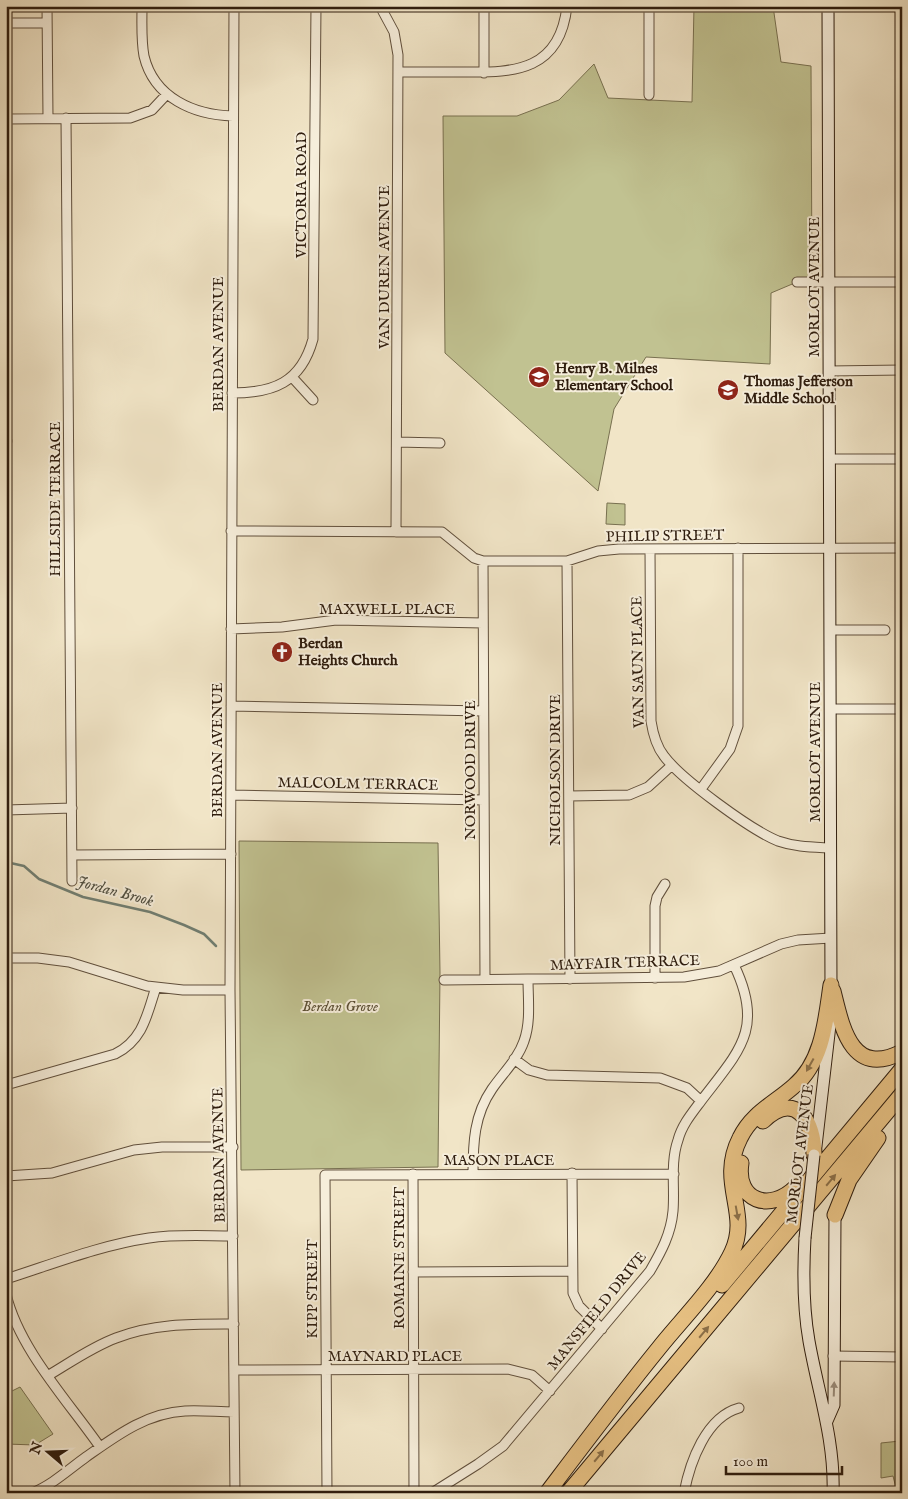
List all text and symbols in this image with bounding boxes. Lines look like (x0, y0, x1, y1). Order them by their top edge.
street label: VICTORIA ROAD (292, 132, 311, 259)
street label: VAN DUREN AVENUE (375, 185, 394, 350)
street label: MORLOT AVENUE (805, 217, 824, 357)
street label: BERDAN AVENUE (209, 276, 228, 412)
place label: Henry B. Milnes Elementary School (555, 359, 674, 395)
school or university icon: Henry B. Milnes Elementary School (527, 365, 551, 389)
place label: Thomas Jefferson Middle School (743, 372, 853, 408)
school or university icon: Thomas Jefferson Middle School (716, 378, 740, 402)
street label: HILLSIDE TERRACE (46, 421, 65, 577)
street label: PHILIP STREET (605, 525, 725, 547)
street label: VAN SAUN PLACE (627, 596, 649, 729)
street label: MAXWELL PLACE (319, 600, 455, 619)
place label: Berdan Heights Church (298, 634, 399, 670)
church icon: Berdan Heights Church (270, 640, 294, 664)
street label: BERDAN AVENUE (208, 682, 227, 818)
street label: MORLOT AVENUE (806, 682, 825, 822)
street label: NICHOLSON DRIVE (546, 694, 565, 846)
street label: NORWOOD DRIVE (461, 700, 480, 840)
street label: MALCOLM TERRACE (277, 773, 439, 795)
water label: Jordan Brook (74, 872, 156, 912)
street label: MAYFAIR TERRACE (550, 951, 700, 975)
park label: Berdan Grove (302, 997, 378, 1016)
one-way arrow (806, 1059, 815, 1072)
street label: MORLOT AVENUE (782, 1083, 818, 1225)
street label: BERDAN AVENUE (208, 1087, 230, 1223)
street label: MASON PLACE (444, 1151, 554, 1170)
one-way arrow (825, 1173, 836, 1186)
street label: ROMAINE STREET (390, 1187, 409, 1329)
one-way arrow (733, 1206, 741, 1222)
street label: KIPP STREET (303, 1239, 322, 1339)
street label: MANSFIELD DRIVE (543, 1248, 651, 1374)
one-way arrow (699, 1325, 710, 1338)
street label: MAYNARD PLACE (328, 1347, 462, 1366)
one-way arrow (831, 1381, 839, 1397)
north arrow (22, 1426, 72, 1476)
text: N (26, 1439, 47, 1458)
scale bar (726, 1444, 842, 1476)
one-way arrow (594, 1449, 605, 1462)
text: 100 m (733, 1452, 769, 1471)

